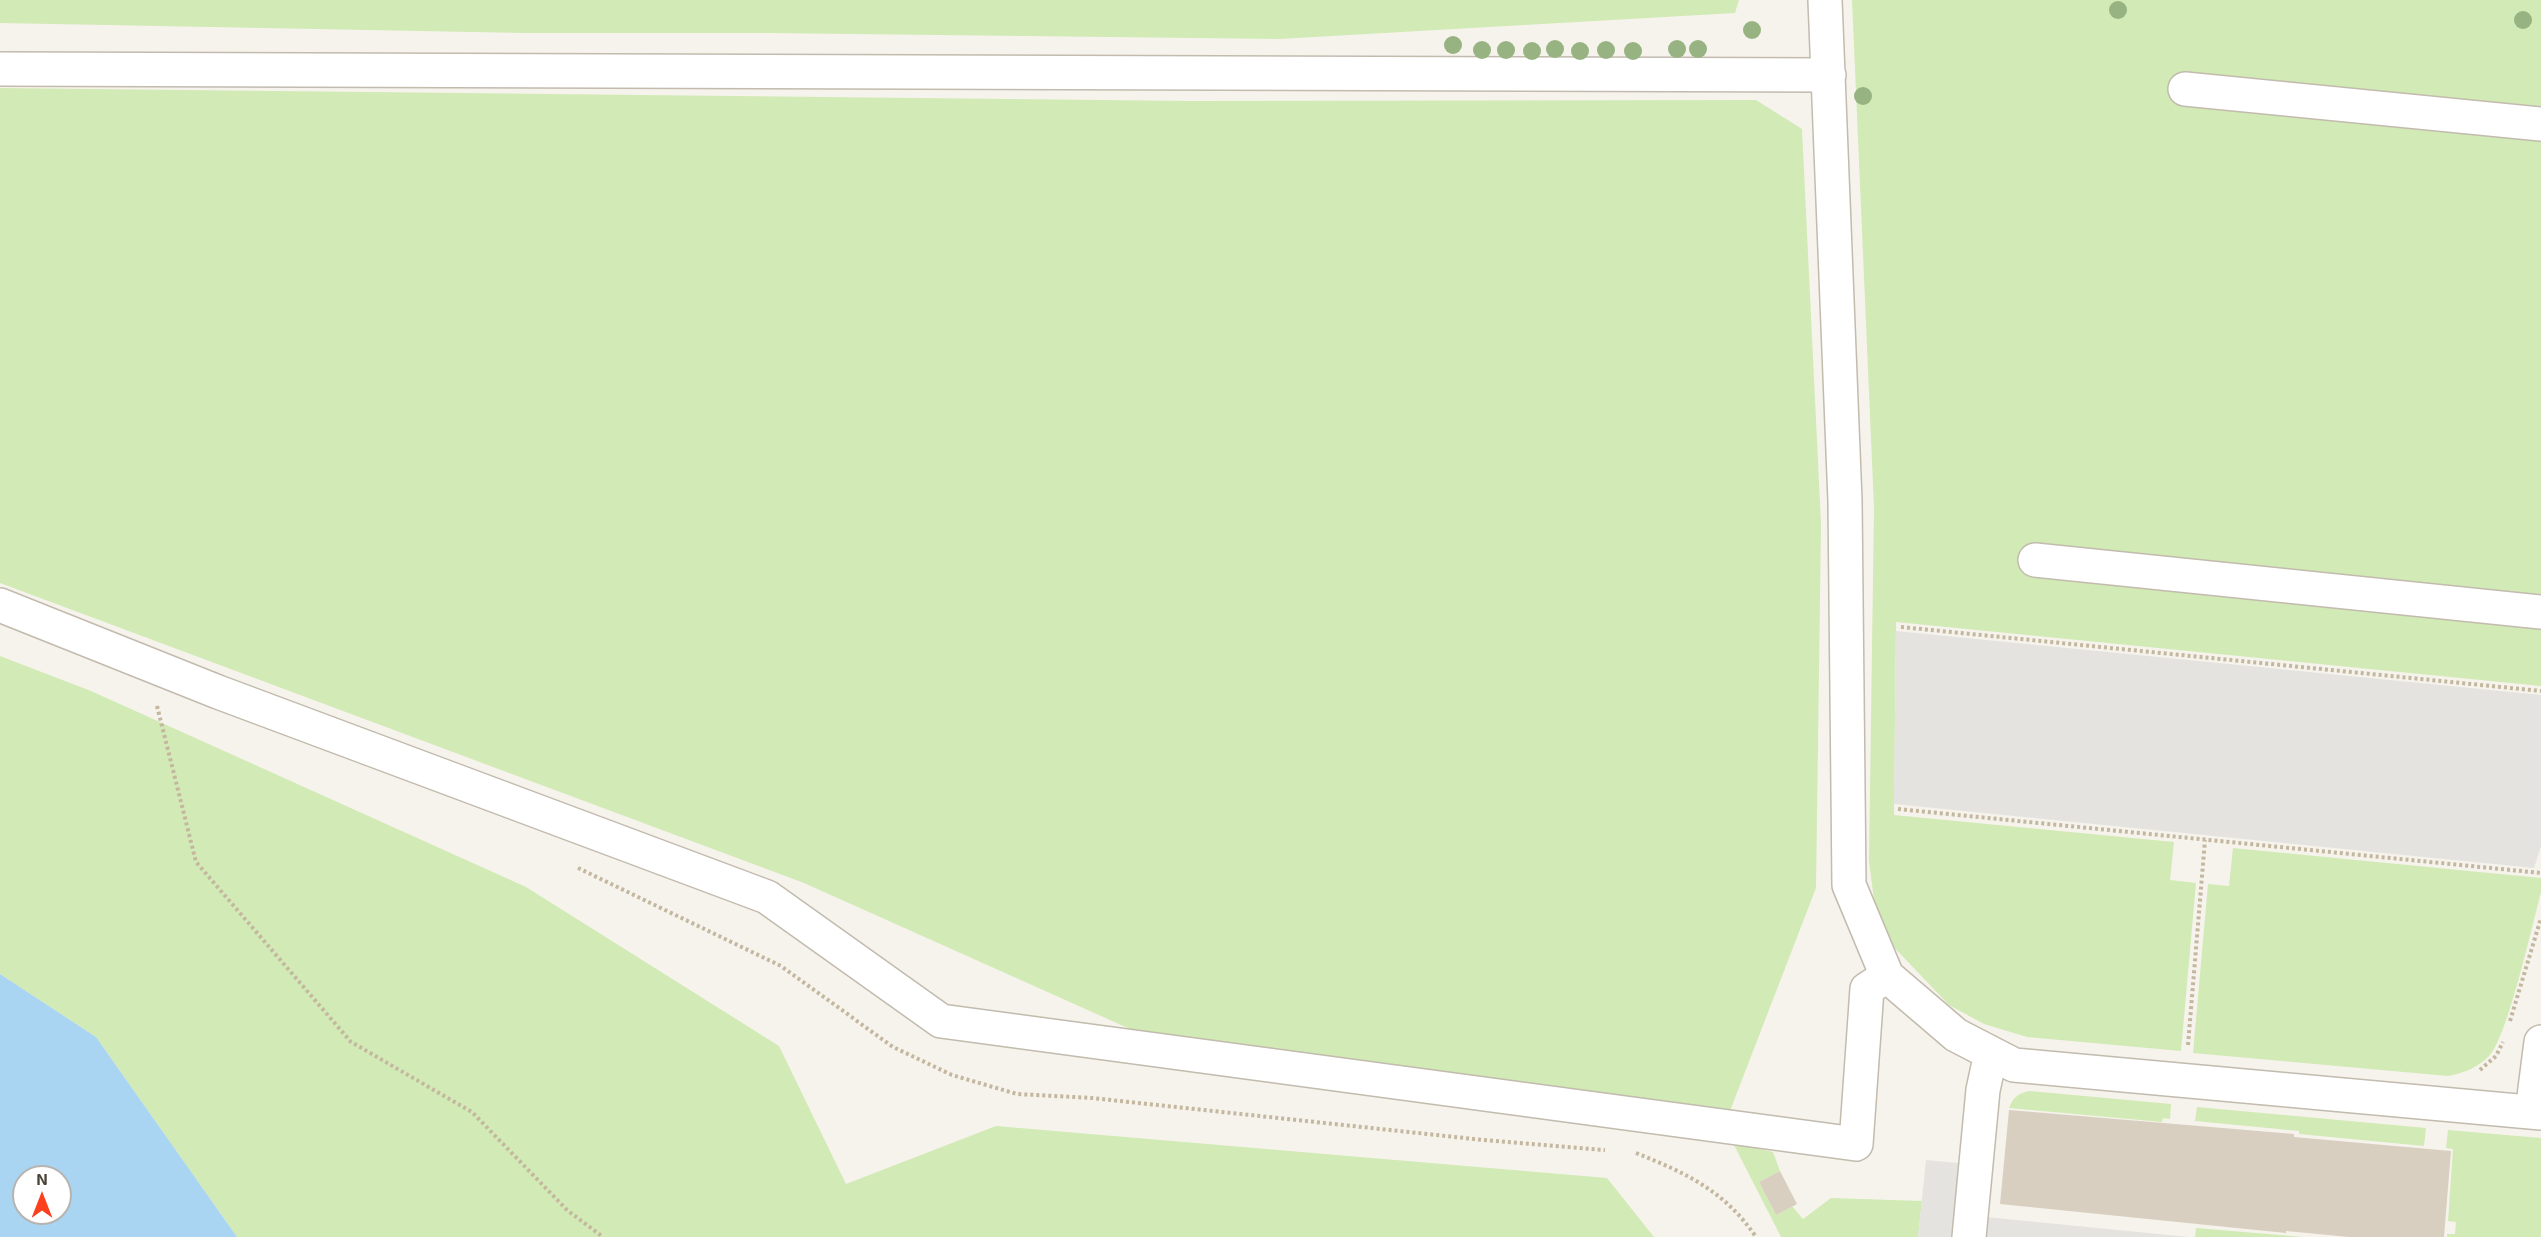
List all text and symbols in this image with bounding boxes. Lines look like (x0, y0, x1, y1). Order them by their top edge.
north arrow (12, 1165, 72, 1225)
text: N (36, 1169, 48, 1188)

